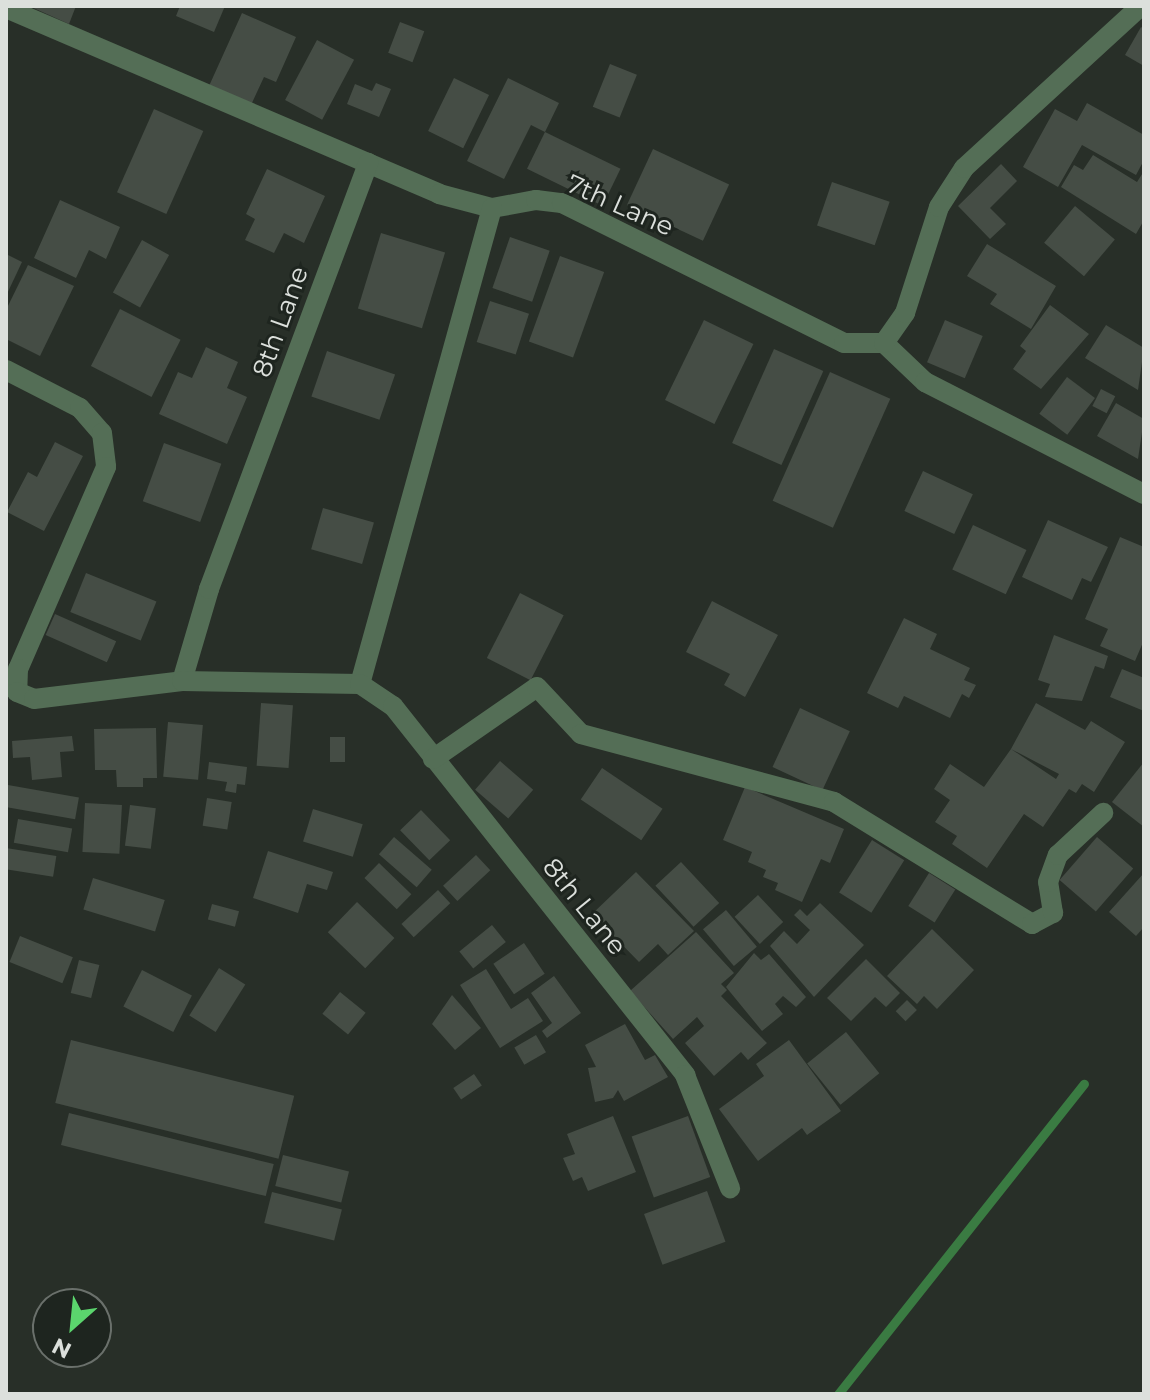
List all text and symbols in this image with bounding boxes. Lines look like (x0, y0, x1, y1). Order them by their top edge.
street label: 7th Lane (562, 169, 678, 243)
street label: 8th Lane (247, 262, 315, 382)
street label: 8th Lane (536, 852, 632, 962)
north arrow (32, 1288, 112, 1368)
text: N (48, 1332, 76, 1364)

